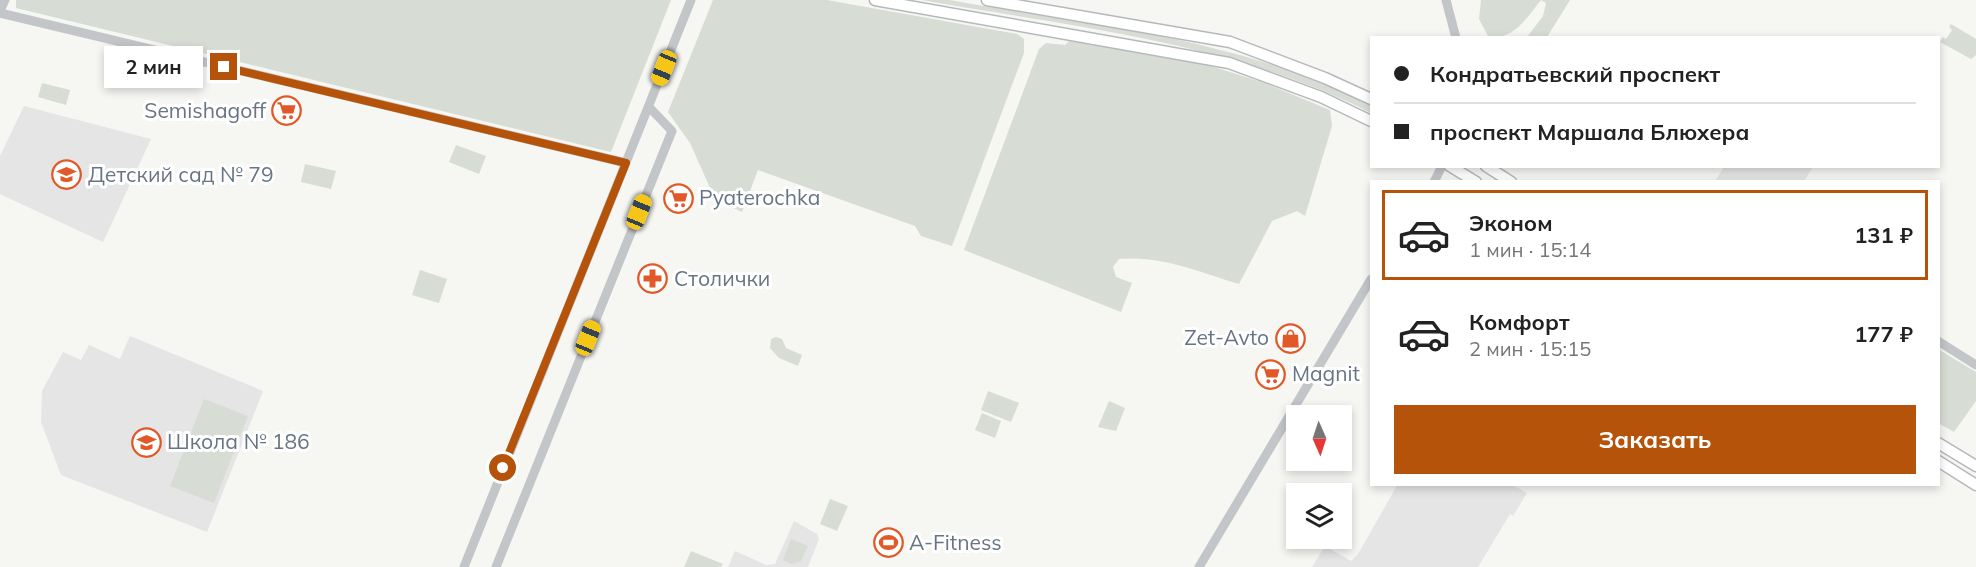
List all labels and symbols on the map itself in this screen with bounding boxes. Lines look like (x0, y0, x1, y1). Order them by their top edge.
callout: 2 мин (104, 46, 203, 88)
car (649, 48, 679, 88)
route end (210, 53, 237, 80)
supermarket icon: Semishagoff (271, 95, 303, 127)
place label: Semishagoff (144, 97, 267, 123)
school or university icon: Детский сад № 79 (51, 159, 83, 191)
place label: Детский сад № 79 (88, 161, 274, 187)
supermarket icon: Pyaterochka (662, 182, 694, 214)
place label: Pyaterochka (699, 184, 820, 210)
car (624, 192, 654, 232)
pharmacy icon: Столички (637, 263, 669, 295)
place label: Столички (674, 265, 770, 291)
car (573, 318, 603, 358)
shop icon: Zet-Avto (1274, 322, 1306, 354)
place label: Zet-Avto (1184, 324, 1269, 350)
supermarket icon: Magnit (1255, 358, 1287, 390)
place label: Magnit (1292, 360, 1360, 386)
north arrow (1286, 405, 1352, 471)
school or university icon: Школа № 186 (130, 426, 162, 458)
place label: Школа № 186 (167, 428, 310, 454)
route start (489, 454, 516, 481)
sports icon: A-Fitness (872, 527, 904, 559)
place label: A-Fitness (909, 529, 1002, 555)

